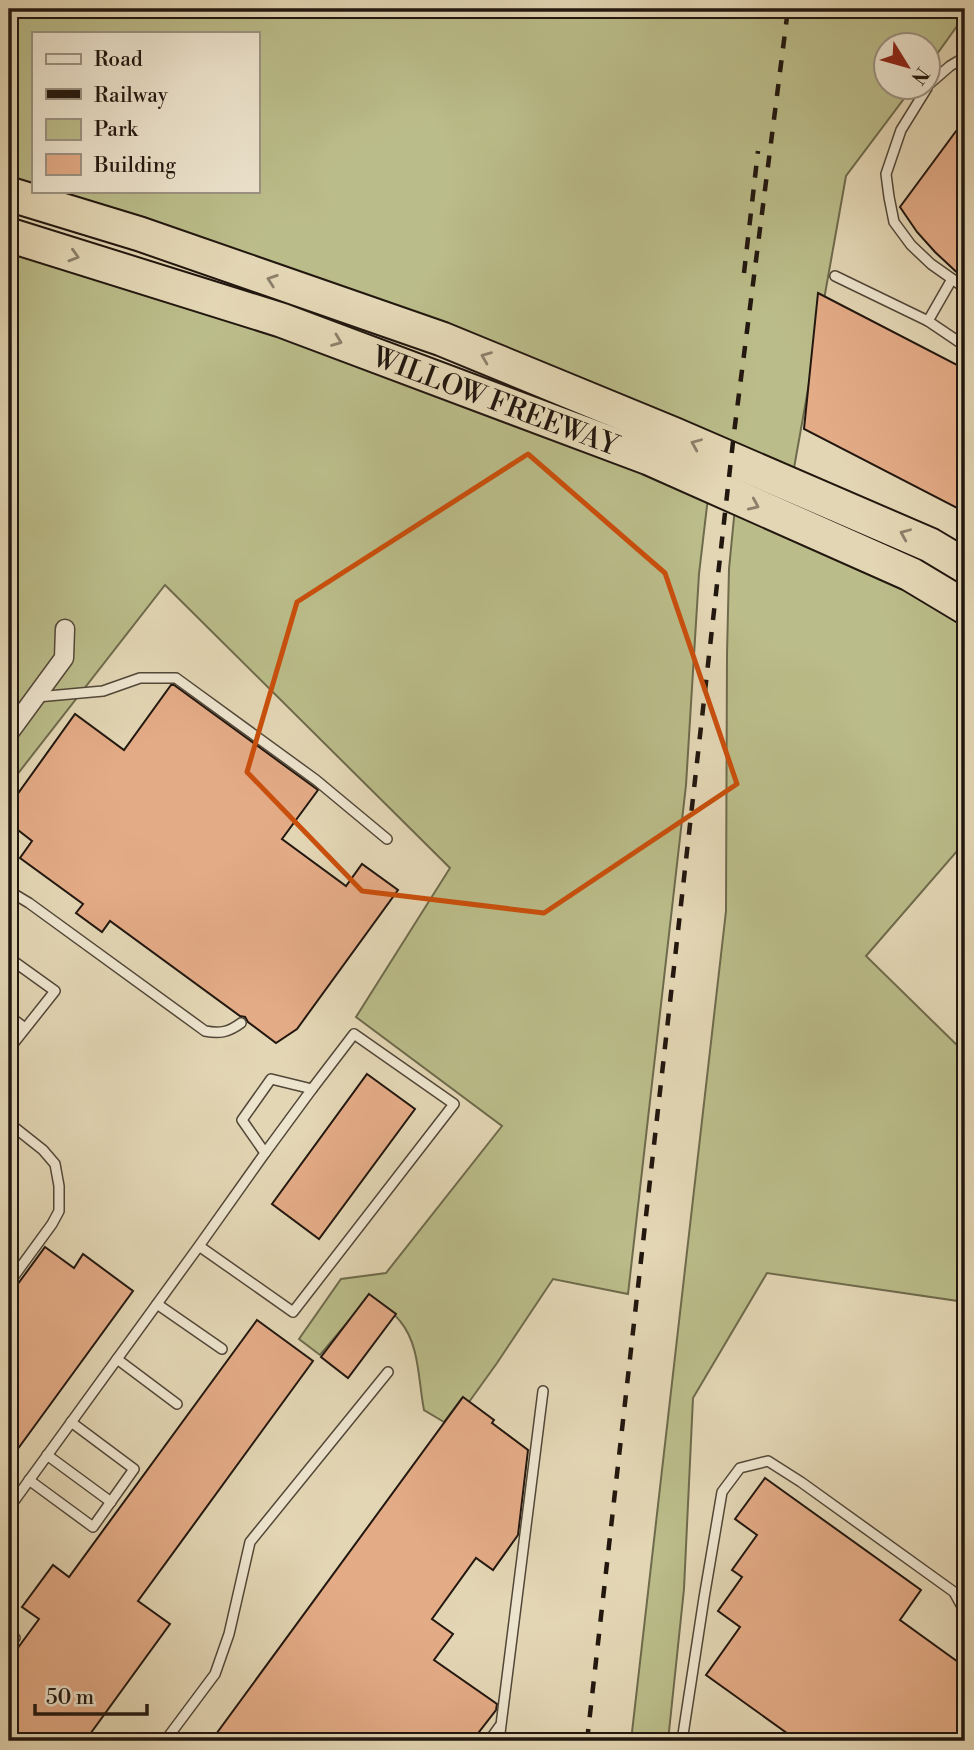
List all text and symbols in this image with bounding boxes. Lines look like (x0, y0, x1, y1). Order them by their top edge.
legend (32, 32, 259, 192)
north arrow (872, 32, 942, 102)
text: Road (94, 47, 143, 73)
text: N (906, 62, 934, 89)
text: Railway (94, 83, 169, 109)
text: Park (94, 117, 139, 143)
text: Building (93, 153, 176, 179)
one-way arrow (68, 247, 80, 262)
one-way arrow (267, 274, 279, 288)
one-way arrow (330, 333, 342, 347)
street label: WILLOW FREEWAY (366, 339, 624, 464)
one-way arrow (481, 351, 493, 365)
one-way arrow (691, 438, 704, 452)
one-way arrow (746, 497, 759, 511)
one-way arrow (900, 528, 912, 542)
scale bar (35, 1673, 147, 1717)
text: 50 m (46, 1685, 94, 1711)

